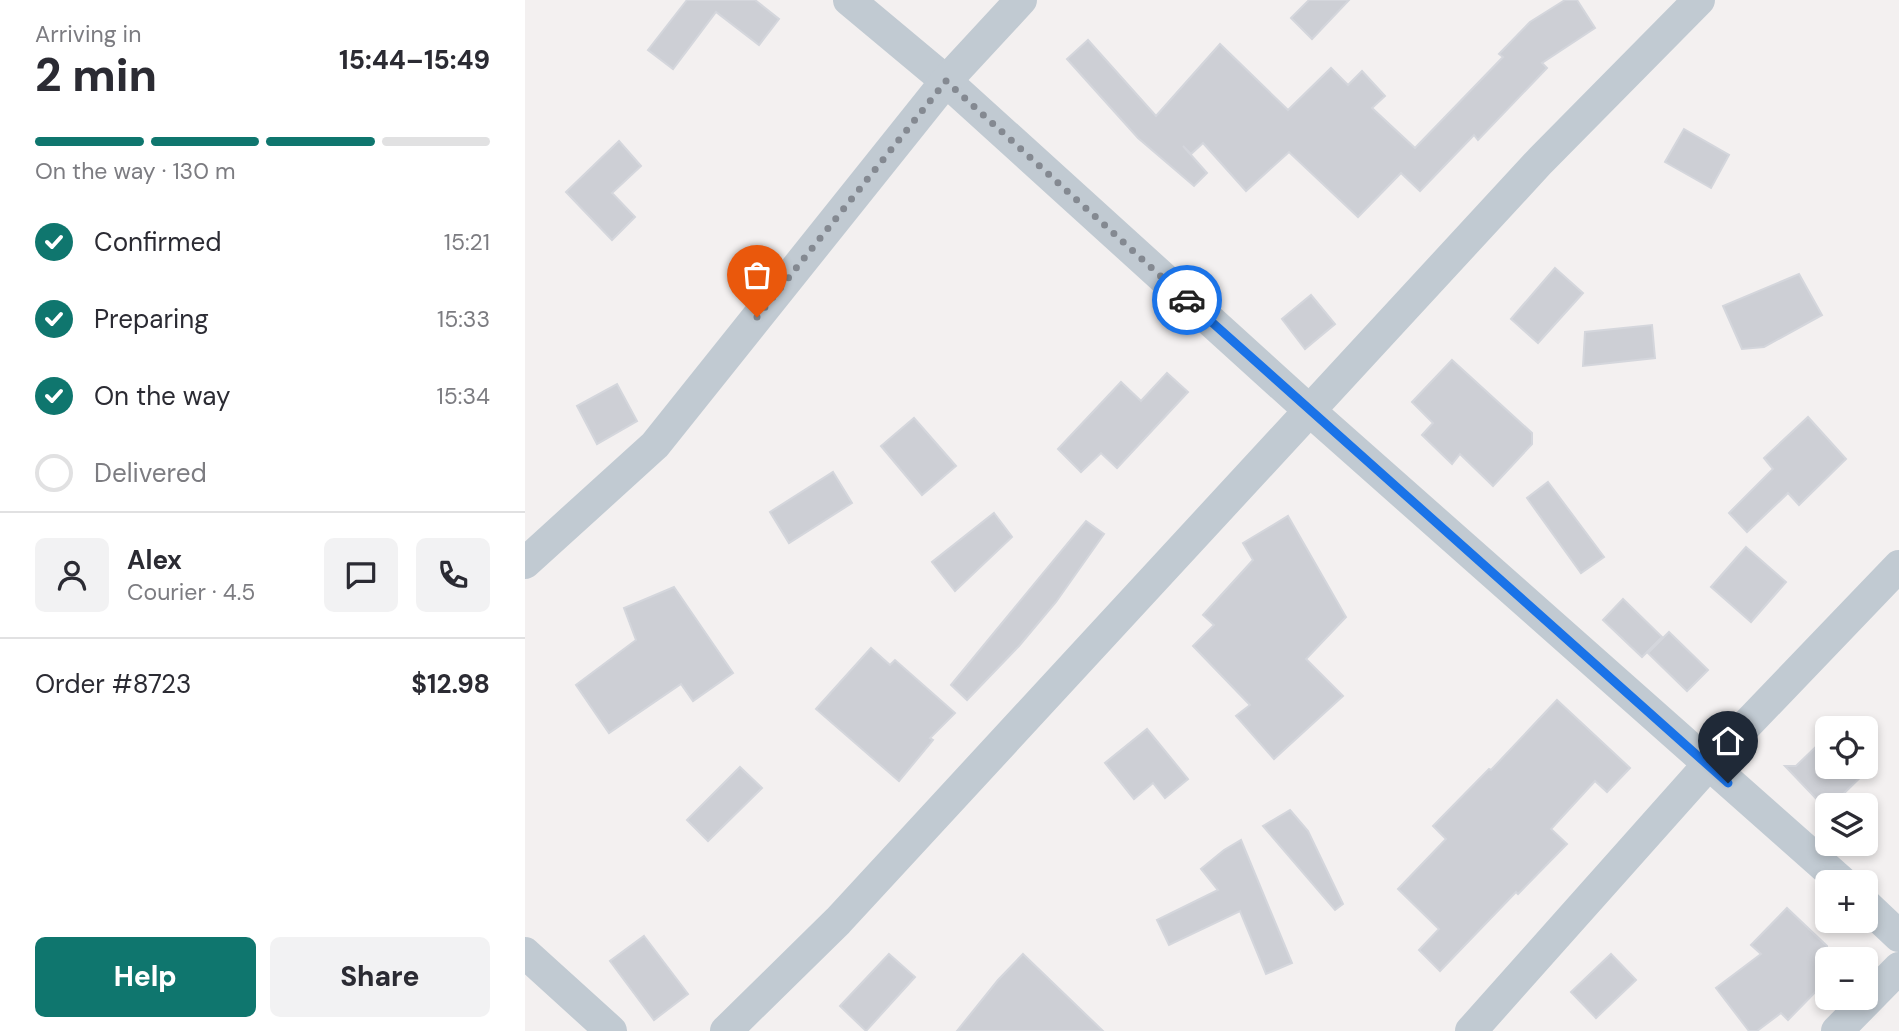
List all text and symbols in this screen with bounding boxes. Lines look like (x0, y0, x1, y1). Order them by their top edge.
text: Arriving in (35, 19, 141, 49)
text: 15:44–15:49 (339, 43, 490, 77)
text: 2 min (35, 45, 157, 105)
text: On the way · 130 m (35, 156, 236, 186)
icon: check (35, 223, 73, 261)
text: Confirmed (94, 225, 221, 259)
text: 15:21 (444, 227, 490, 257)
pin (727, 245, 787, 317)
icon: bag (738, 256, 776, 294)
courier (1152, 265, 1222, 335)
icon: car (1168, 281, 1206, 319)
icon: check (35, 300, 73, 338)
text: Preparing (94, 302, 209, 336)
text: 15:33 (437, 304, 490, 334)
icon: check (35, 377, 73, 415)
text: On the way (94, 379, 230, 413)
text: 15:34 (437, 381, 490, 411)
text: Delivered (94, 456, 207, 490)
button: person (35, 538, 109, 612)
button: chat (324, 538, 398, 612)
button: phone (416, 538, 490, 612)
text: Alex (127, 543, 182, 577)
text: Courier · 4.5 (127, 577, 255, 607)
text: Order #8723 (35, 667, 191, 701)
text: $12.98 (411, 667, 490, 701)
pin (1698, 711, 1758, 783)
map controls (1815, 716, 1878, 1010)
button: locate (1815, 716, 1878, 779)
icon: home (1709, 722, 1747, 760)
button: layers (1815, 793, 1878, 856)
button: + (1815, 870, 1878, 933)
button: Help (35, 937, 256, 1017)
button: Share (270, 937, 490, 1017)
button: − (1815, 947, 1878, 1010)

